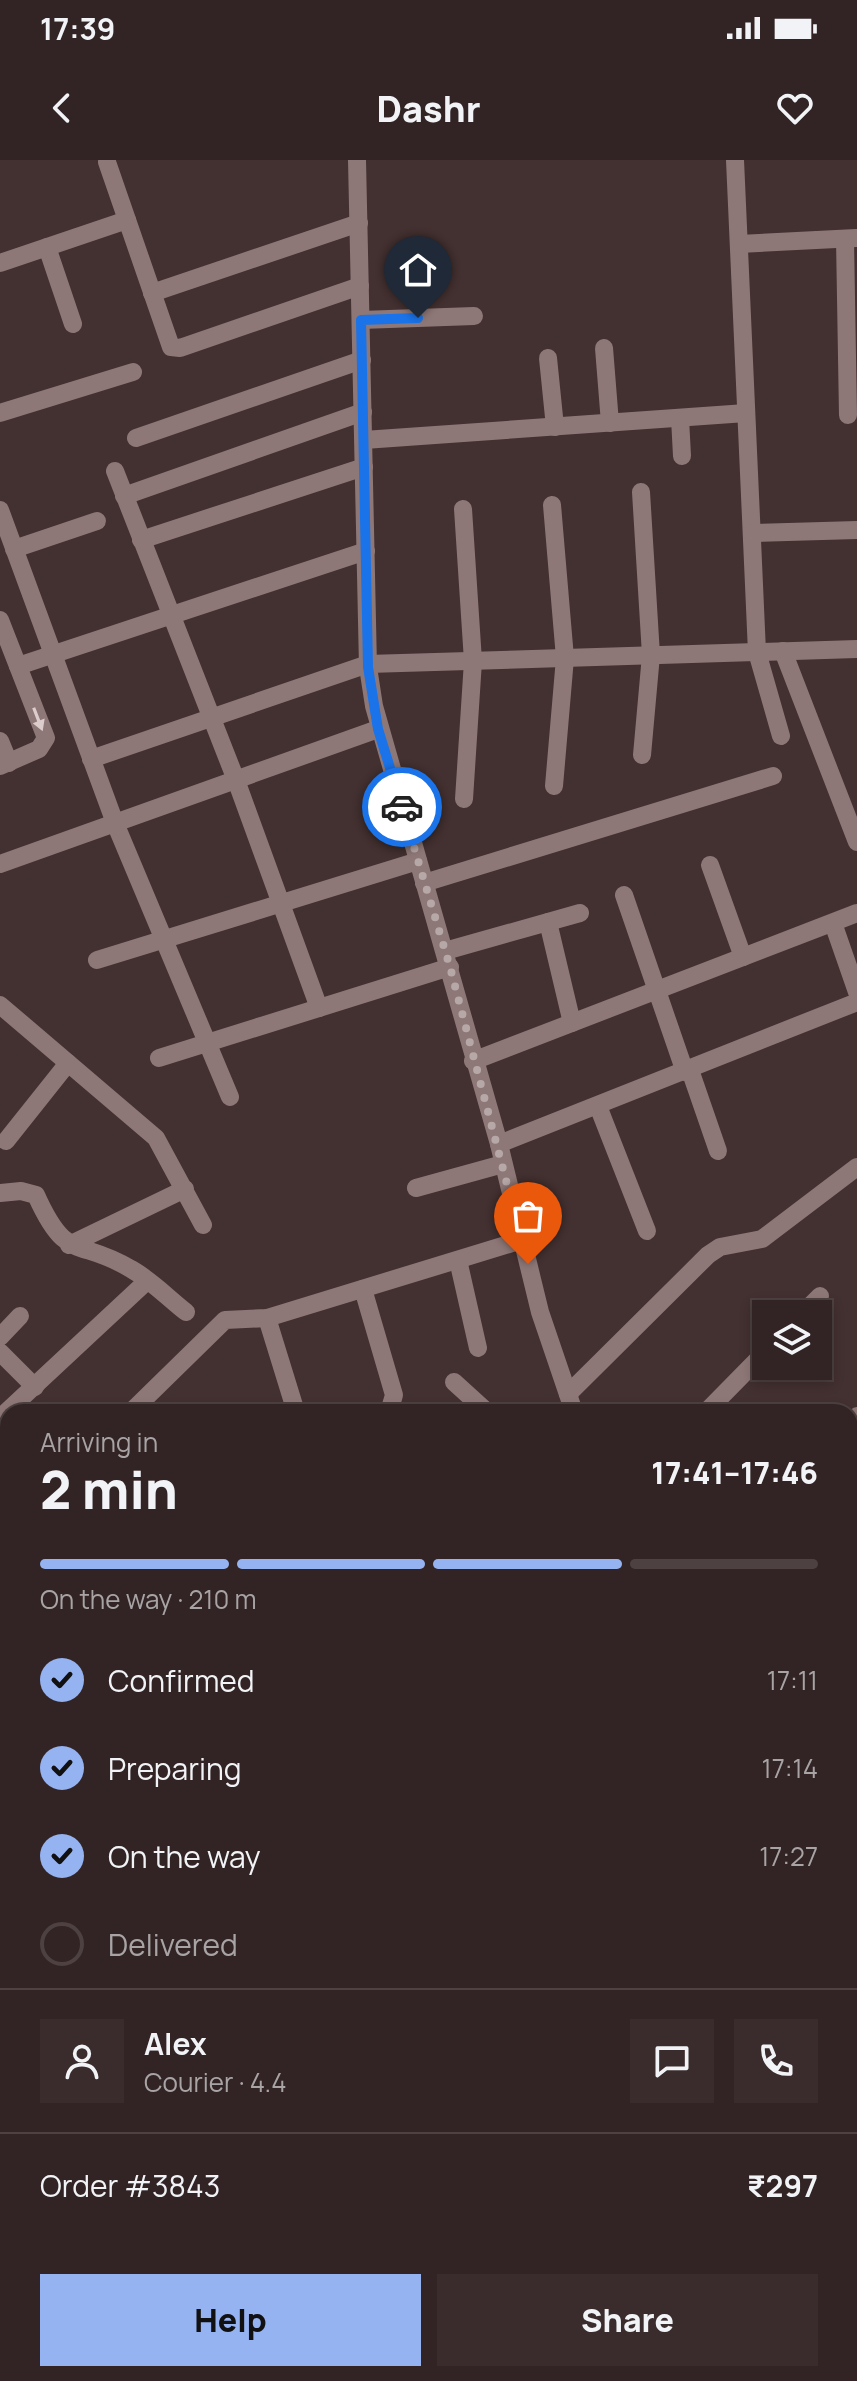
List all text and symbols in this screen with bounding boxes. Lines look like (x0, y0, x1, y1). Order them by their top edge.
text: 17:39 (40, 8, 116, 49)
text: Dashr (377, 84, 480, 133)
icon: back (40, 86, 84, 130)
icon: heart (773, 86, 817, 130)
pin (384, 236, 452, 318)
icon: home (396, 248, 440, 292)
one-way arrow (32, 707, 45, 731)
courier (362, 767, 442, 847)
icon: car (380, 785, 424, 829)
pin (494, 1182, 562, 1264)
icon: bag (506, 1194, 550, 1238)
map controls (752, 1300, 832, 1380)
button: layers (752, 1300, 832, 1380)
text: Arriving in (40, 1424, 158, 1460)
text: 17:41–17:46 (651, 1452, 818, 1493)
text: 2 min (40, 1454, 178, 1525)
text: On the way · 210 m (40, 1581, 257, 1617)
icon: check (40, 1658, 84, 1702)
text: Confirmed (108, 1660, 255, 1701)
text: 17:11 (767, 1662, 818, 1698)
icon: check (40, 1746, 84, 1790)
text: Preparing (108, 1748, 242, 1789)
text: 17:14 (762, 1750, 818, 1786)
icon: check (40, 1834, 84, 1878)
text: On the way (108, 1836, 261, 1877)
text: 17:27 (759, 1838, 818, 1874)
text: Delivered (108, 1924, 238, 1965)
button: person (40, 2019, 124, 2103)
button: chat (630, 2019, 714, 2103)
button: phone (734, 2019, 818, 2103)
text: Alex (144, 2023, 207, 2064)
text: Courier · 4.4 (144, 2064, 286, 2100)
text: Order #3843 (40, 2165, 220, 2206)
text: ₹297 (747, 2165, 818, 2206)
button: Help (40, 2274, 421, 2366)
button: Share (437, 2274, 818, 2366)

